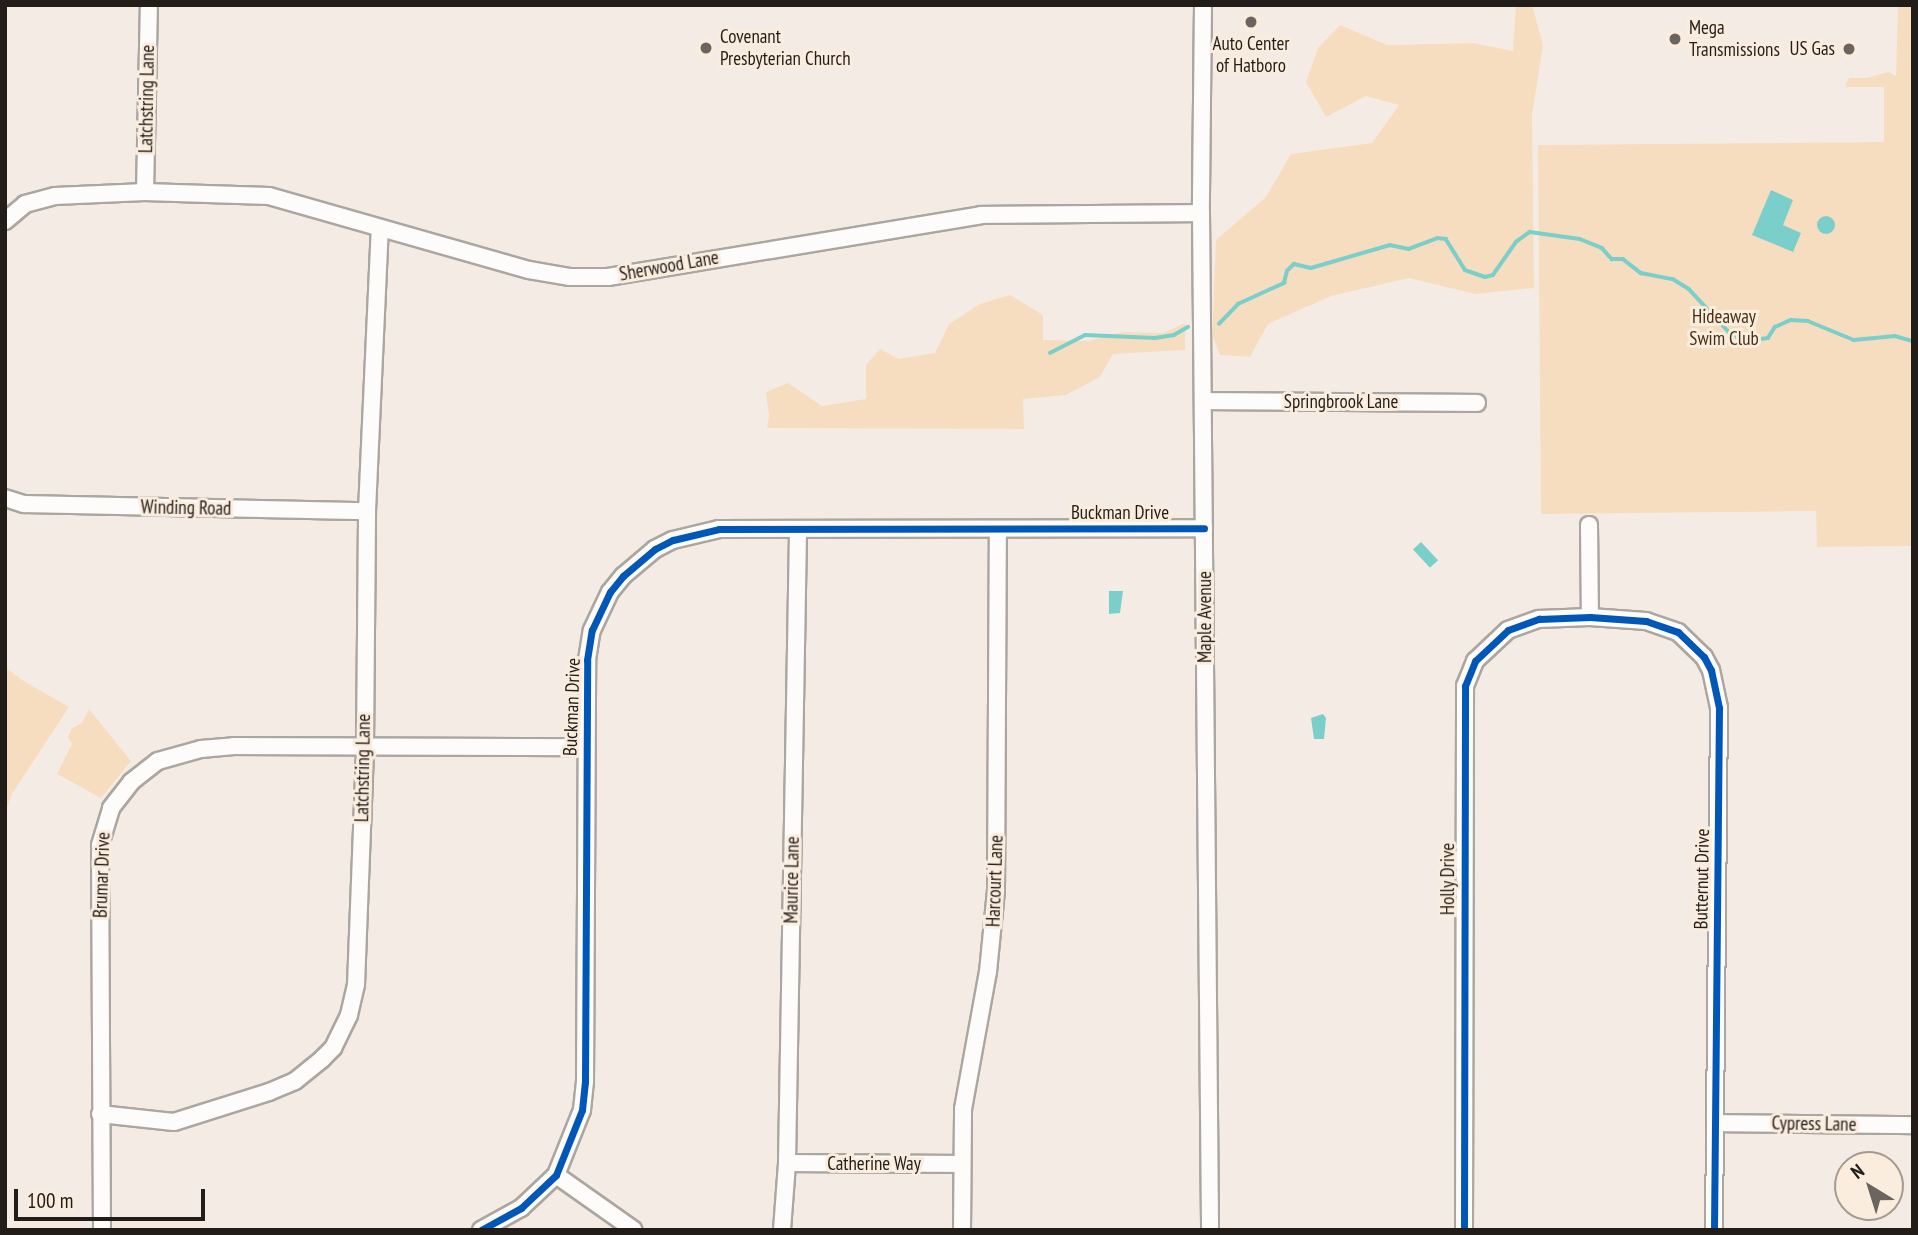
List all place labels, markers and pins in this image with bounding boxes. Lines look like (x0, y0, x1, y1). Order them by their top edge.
marker: Auto Center of Hatboro (1243, 14, 1259, 30)
place label: Mega Transmissions (1689, 17, 1780, 61)
place label: Covenant Presbyterian Church (720, 26, 851, 70)
marker: Mega Transmissions (1667, 31, 1683, 47)
place label: Auto Center of Hatboro (1212, 33, 1290, 77)
place label: US Gas (1790, 38, 1835, 60)
marker: Covenant Presbyterian Church (698, 40, 714, 56)
marker: US Gas (1841, 41, 1857, 57)

